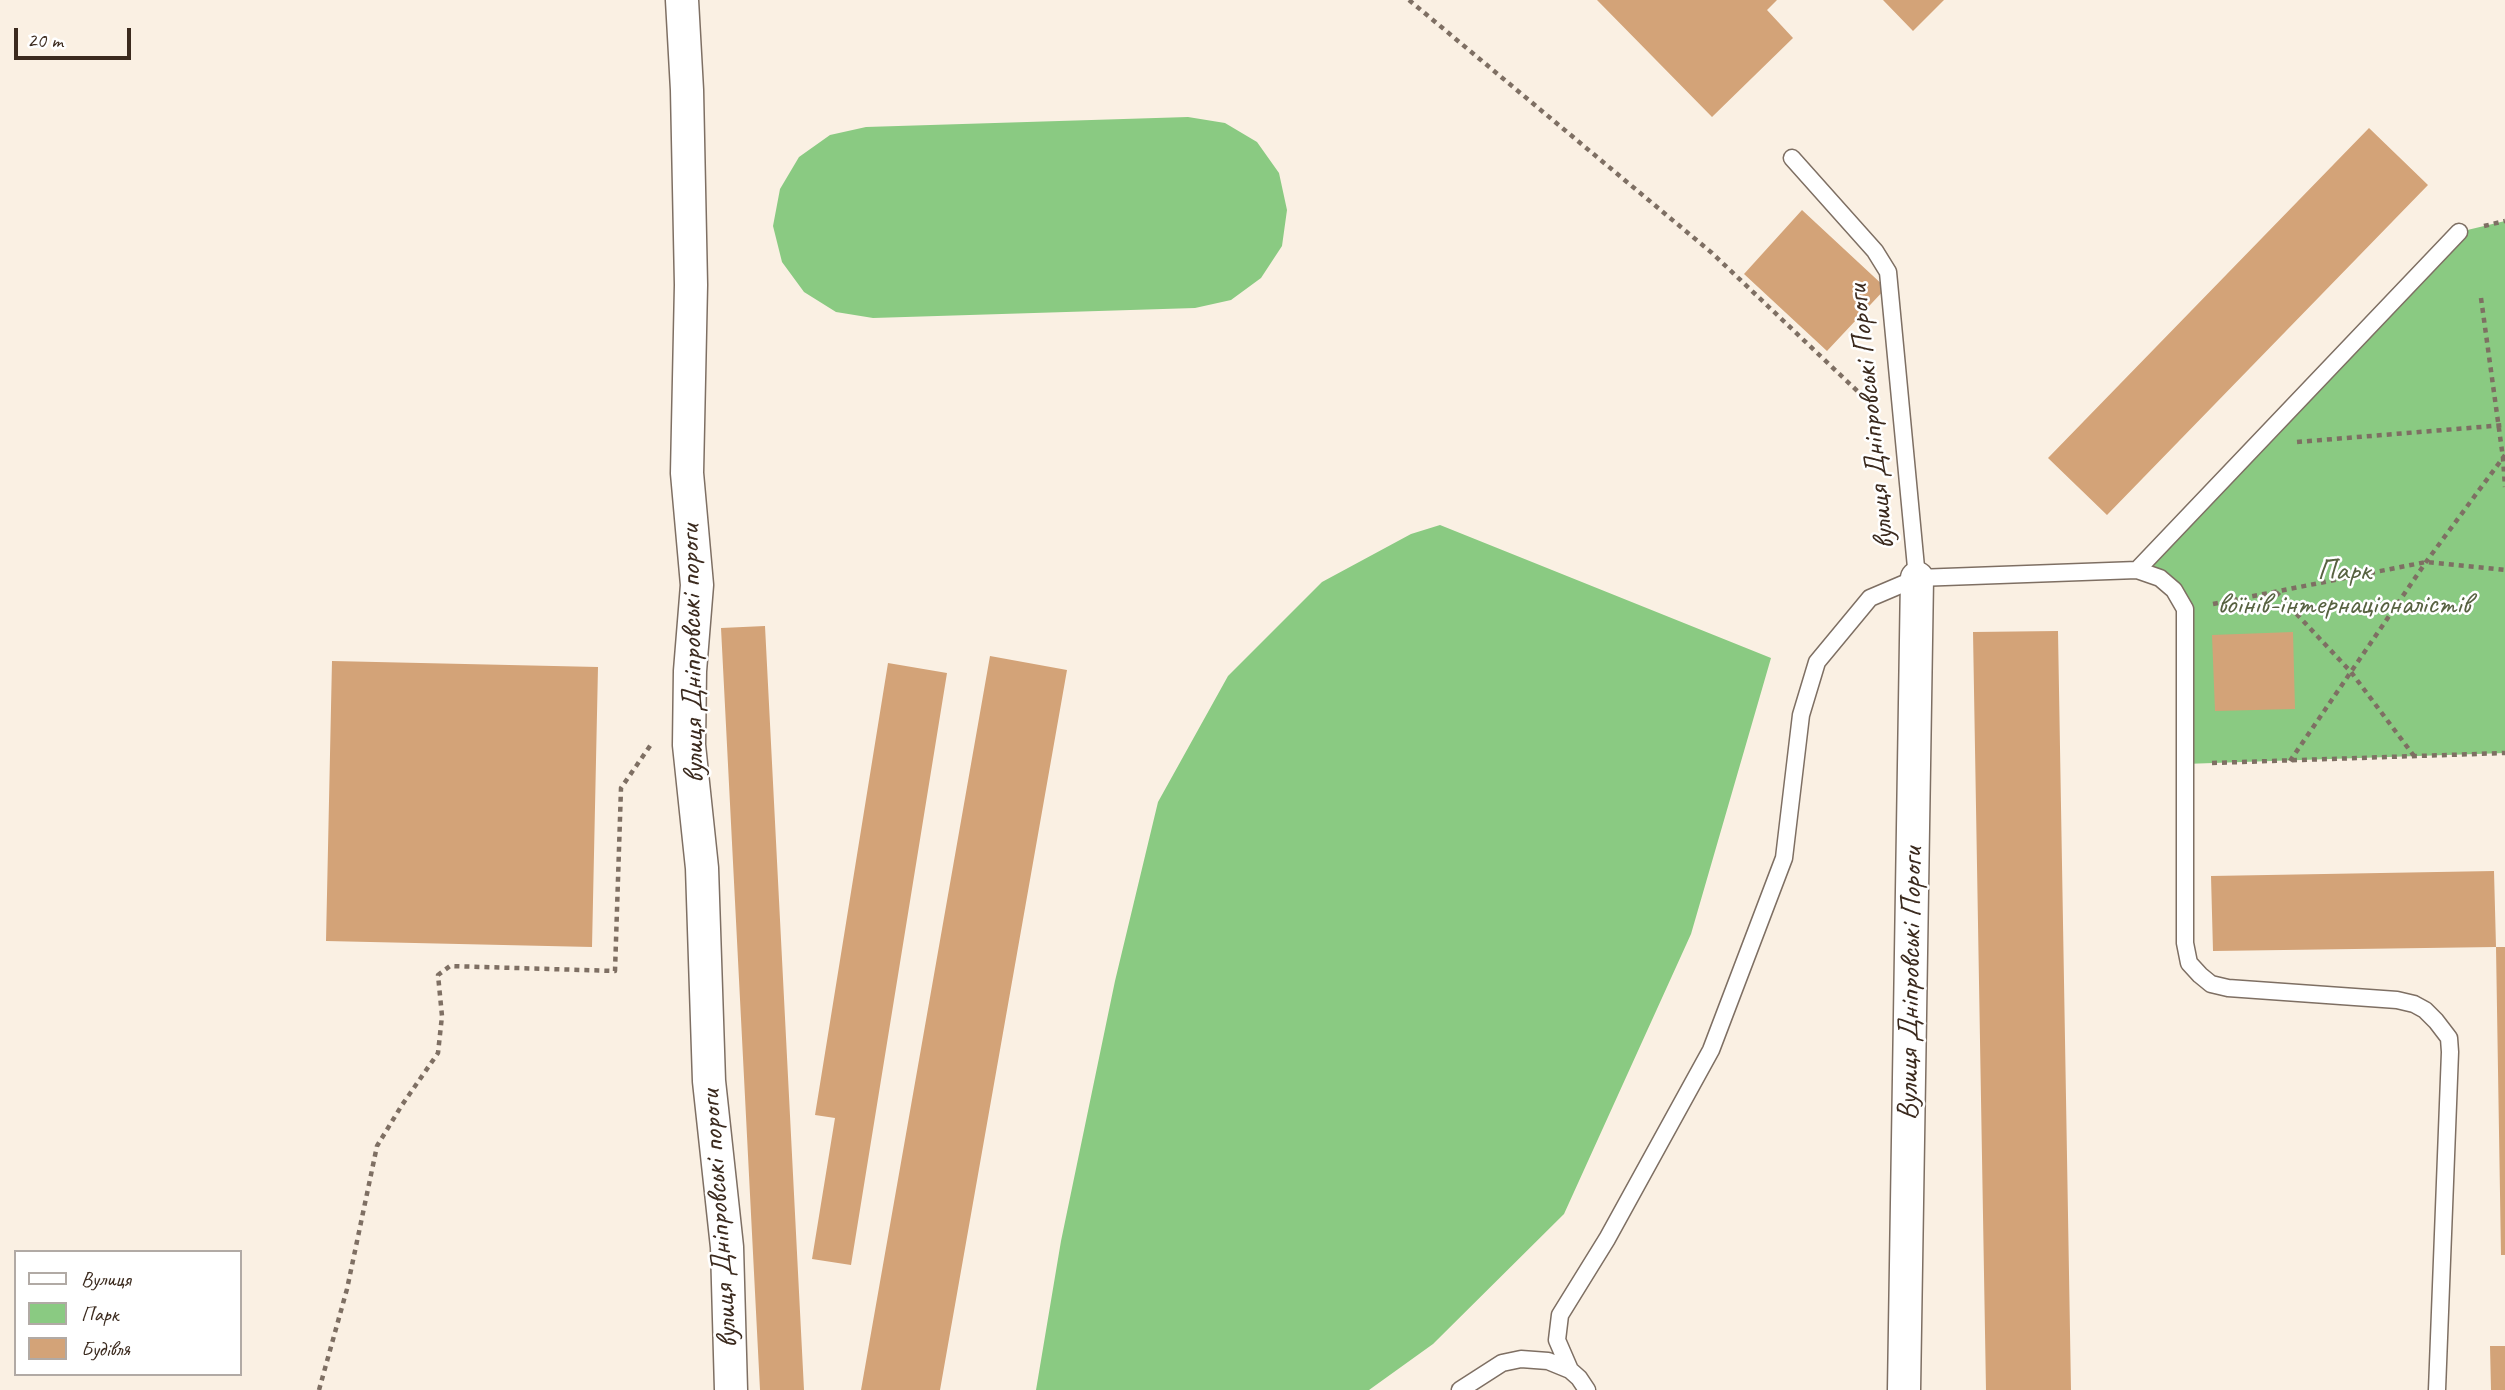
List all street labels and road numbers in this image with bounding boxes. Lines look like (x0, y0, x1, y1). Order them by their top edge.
street label: вулиця Дніпровські Пороги (1840, 283, 1904, 551)
street label: вулиця Дніпровські пороги (673, 524, 713, 784)
street label: Вулиця Дніпровські Пороги (1891, 847, 1931, 1121)
street label: вулиця Дніпровські пороги (693, 1089, 747, 1349)

